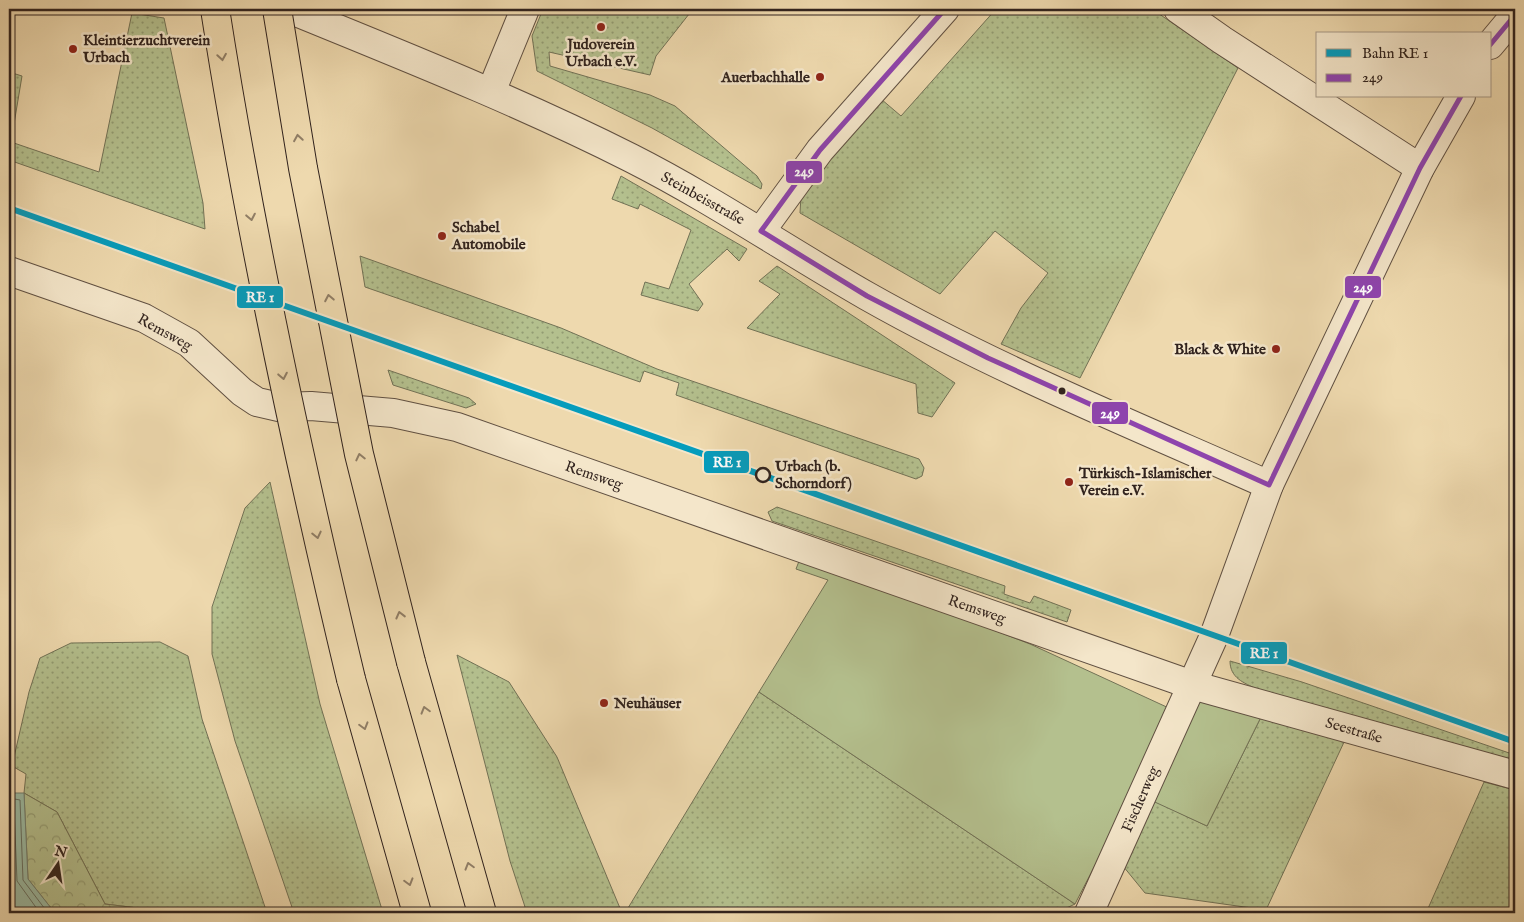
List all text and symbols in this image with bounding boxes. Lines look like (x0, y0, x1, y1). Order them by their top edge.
marker: Judoverein Urbach e.V. (595, 21, 607, 33)
place label: Kleintierzuchtverein Urbach (82, 31, 210, 67)
legend (1316, 32, 1492, 98)
place label: Judoverein Urbach e.V. (564, 35, 637, 71)
marker: Kleintierzuchtverein Urbach (67, 43, 79, 55)
text: Bahn RE 1 (1362, 44, 1428, 63)
one-way arrow (217, 53, 227, 61)
place label: Auerbachhalle (720, 68, 810, 87)
text: 249 (1362, 68, 1383, 87)
marker: Auerbachhalle (814, 71, 826, 83)
one-way arrow (294, 134, 304, 143)
line badge: 249 (785, 160, 823, 184)
text: 249 (794, 163, 814, 181)
street label: Steinbeisstraße (658, 168, 748, 229)
one-way arrow (245, 212, 256, 221)
place label: Schabel Automobile (451, 218, 526, 254)
marker: Schabel Automobile (436, 230, 448, 242)
line badge: 249 (1344, 275, 1382, 299)
text: 249 (1353, 279, 1373, 297)
line badge: RE 1 (236, 285, 284, 309)
text: RE 1 (246, 289, 274, 307)
one-way arrow (324, 294, 334, 302)
street label: Remsweg (134, 310, 196, 356)
place label: Black & White (1174, 340, 1266, 359)
marker: Black & White (1270, 343, 1282, 355)
one-way arrow (277, 372, 287, 381)
unlabelled marker (1057, 386, 1067, 396)
line badge: 249 (1091, 401, 1129, 425)
text: 249 (1100, 405, 1120, 423)
line badge: RE 1 (703, 450, 750, 474)
one-way arrow (355, 453, 366, 462)
text: RE 1 (713, 454, 741, 472)
street label: Remsweg (562, 457, 626, 494)
place label: Urbach (b. Schorndorf) (774, 457, 852, 493)
place label: Türkisch-Islamischer Verein e.V. (1078, 464, 1212, 500)
marker: Urbach (b. Schorndorf) (755, 467, 771, 483)
marker: Türkisch-Islamischer Verein e.V. (1063, 476, 1075, 488)
one-way arrow (311, 531, 322, 539)
street label: Remsweg (945, 591, 1009, 628)
one-way arrow (395, 612, 405, 620)
line badge: RE 1 (1240, 641, 1288, 665)
text: RE 1 (1250, 645, 1278, 663)
place label: Neuhäuser (613, 694, 682, 713)
marker: Neuhäuser (598, 697, 610, 709)
one-way arrow (420, 706, 430, 715)
street label: Seestraße (1323, 713, 1385, 748)
one-way arrow (359, 721, 369, 729)
street label: Fischerweg (1117, 762, 1164, 835)
north arrow (32, 840, 82, 890)
text: N (52, 842, 69, 862)
one-way arrow (465, 863, 475, 871)
one-way arrow (403, 877, 413, 886)

